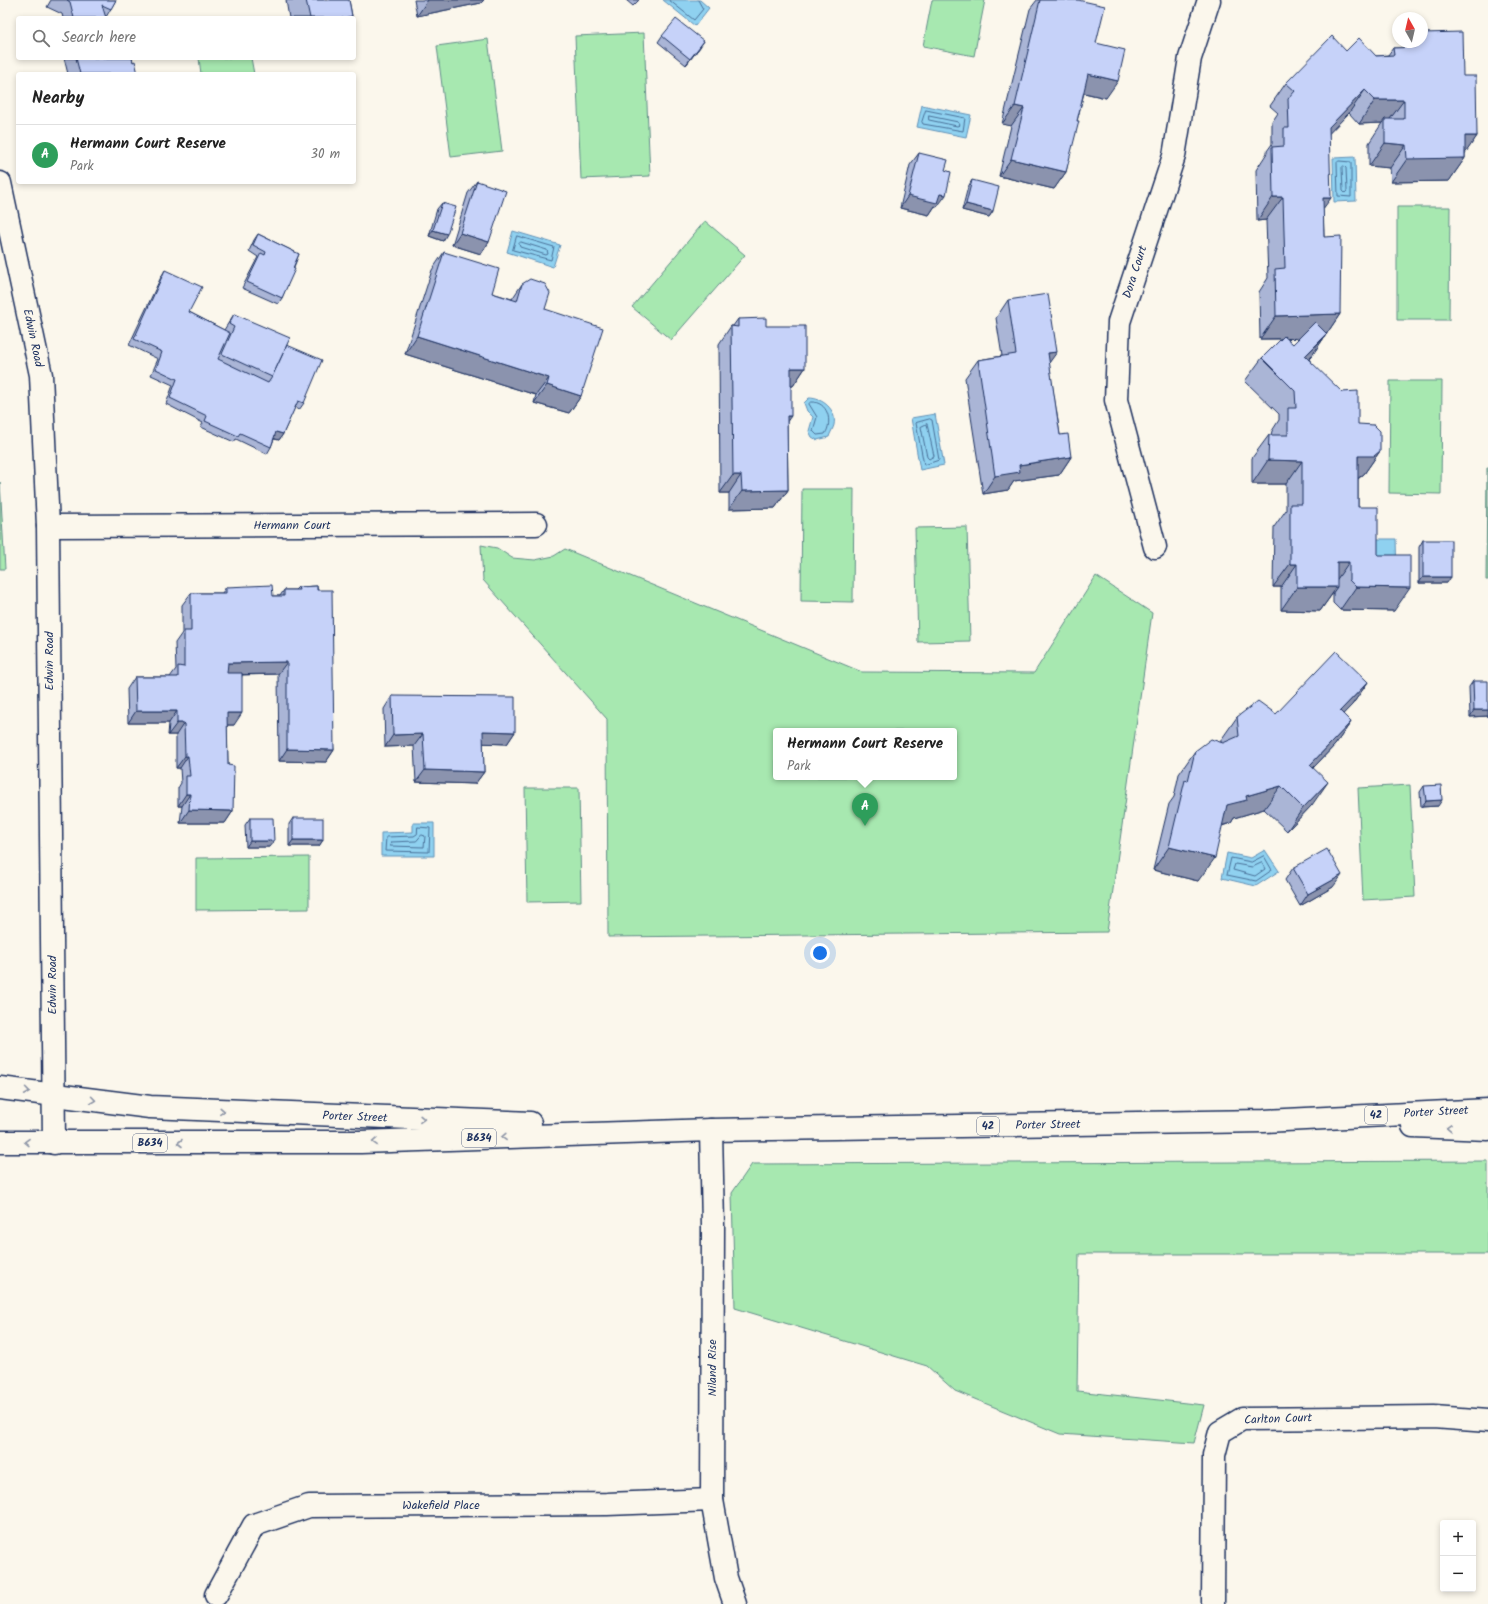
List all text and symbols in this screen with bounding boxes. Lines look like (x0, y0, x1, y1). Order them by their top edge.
north arrow (1392, 12, 1428, 48)
search box (16, 16, 356, 60)
text: Search here (62, 26, 136, 50)
icon: search (30, 27, 52, 49)
text: Nearby (32, 85, 84, 112)
text: Hermann Court Reserve (70, 132, 226, 156)
text: A (41, 144, 49, 165)
text: 30 m (311, 144, 340, 165)
text: Park (70, 156, 94, 177)
street label: Dora Court (1118, 243, 1153, 301)
street label: Edwin Road (18, 307, 49, 370)
street label: Hermann Court (253, 516, 331, 535)
street label: Edwin Road (40, 630, 59, 691)
popup (773, 728, 957, 780)
text: Hermann Court Reserve (787, 732, 943, 756)
text: Park (787, 756, 811, 777)
pin: A (852, 793, 878, 826)
your location (810, 943, 830, 963)
street label: Edwin Road (43, 954, 62, 1015)
one-way arrow (24, 1086, 30, 1095)
one-way arrow (89, 1095, 96, 1104)
street label: Porter Street (1403, 1101, 1469, 1123)
street label: Porter Street (322, 1106, 388, 1128)
road number: 42 (1365, 1106, 1387, 1124)
one-way arrow (219, 1107, 225, 1116)
one-way arrow (419, 1115, 425, 1123)
street label: Porter Street (1015, 1115, 1081, 1135)
road number: 42 (977, 1117, 999, 1135)
one-way arrow (1446, 1123, 1452, 1132)
road number: B634 (462, 1129, 496, 1147)
one-way arrow (501, 1133, 507, 1142)
road number: B634 (133, 1134, 167, 1152)
one-way arrow (372, 1137, 378, 1146)
one-way arrow (24, 1138, 30, 1147)
one-way arrow (177, 1139, 183, 1147)
street label: Niland Rise (703, 1339, 722, 1397)
street label: Carlton Court (1244, 1408, 1313, 1430)
street label: Wakefield Place (402, 1496, 480, 1515)
map controls (1440, 1520, 1476, 1592)
button: + (1440, 1520, 1476, 1556)
button: − (1440, 1556, 1476, 1592)

